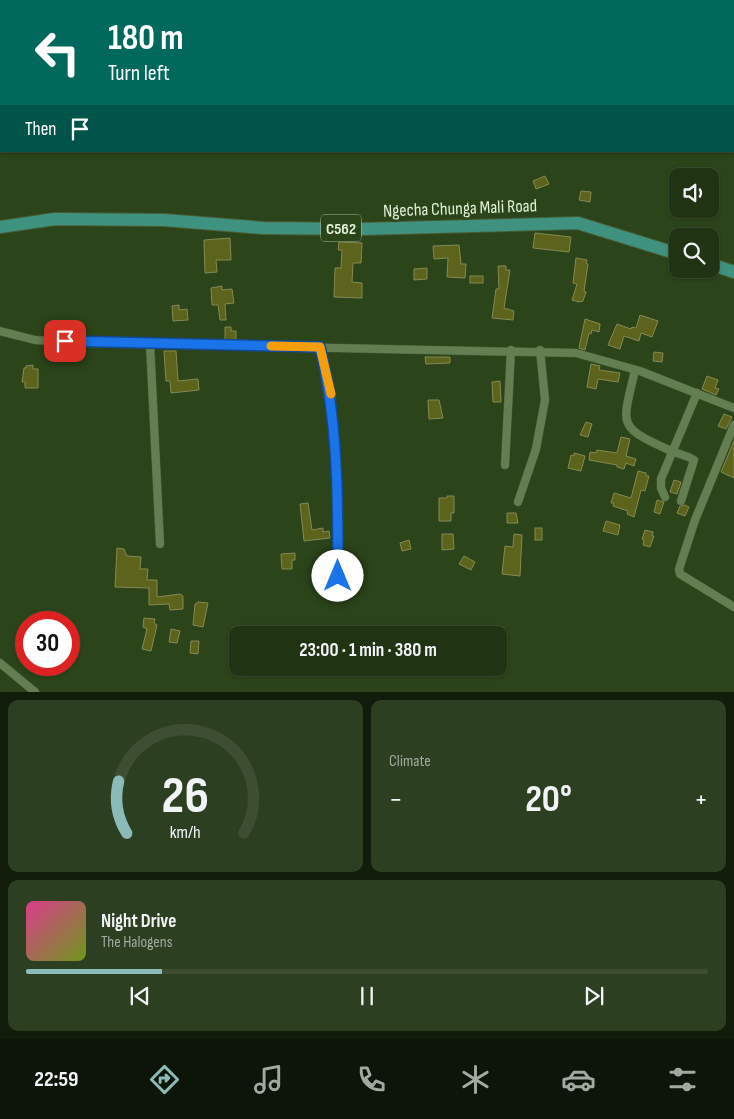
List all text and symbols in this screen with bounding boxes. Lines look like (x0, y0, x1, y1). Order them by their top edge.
text: 180 m (108, 17, 184, 60)
icon: left (25, 20, 90, 85)
text: Turn left (108, 60, 170, 87)
icon: arrive (66, 115, 94, 143)
text: Then (25, 118, 56, 141)
map controls (669, 168, 719, 278)
button: sound (669, 168, 719, 218)
street label: Ngecha Chunga Mali Road (383, 195, 537, 222)
road number: C562 (321, 214, 361, 242)
button: search (669, 228, 719, 278)
pin (44, 320, 86, 362)
icon: arrive (51, 327, 79, 355)
position arrow (311, 549, 363, 601)
speed limit sign: 30 (15, 611, 80, 676)
text: 23:00 · 1 min · 380 m (299, 639, 437, 662)
text: Climate (389, 752, 431, 771)
text: 26 (162, 765, 209, 828)
text: 20° (525, 777, 572, 822)
text: − (389, 783, 403, 816)
text: + (694, 783, 708, 816)
text: km/h (170, 822, 201, 843)
text: Night Drive (101, 910, 176, 933)
text: The Halogens (101, 933, 172, 952)
icon: previous (126, 982, 154, 1010)
icon: pause (353, 982, 381, 1010)
icon: next (580, 982, 608, 1010)
icon: directions (147, 1062, 182, 1097)
icon: music (251, 1062, 286, 1097)
icon: phone (354, 1062, 389, 1097)
icon: climate (458, 1062, 493, 1097)
icon: car (561, 1062, 596, 1097)
icon: filters (665, 1062, 700, 1097)
text: 22:59 (34, 1066, 79, 1093)

